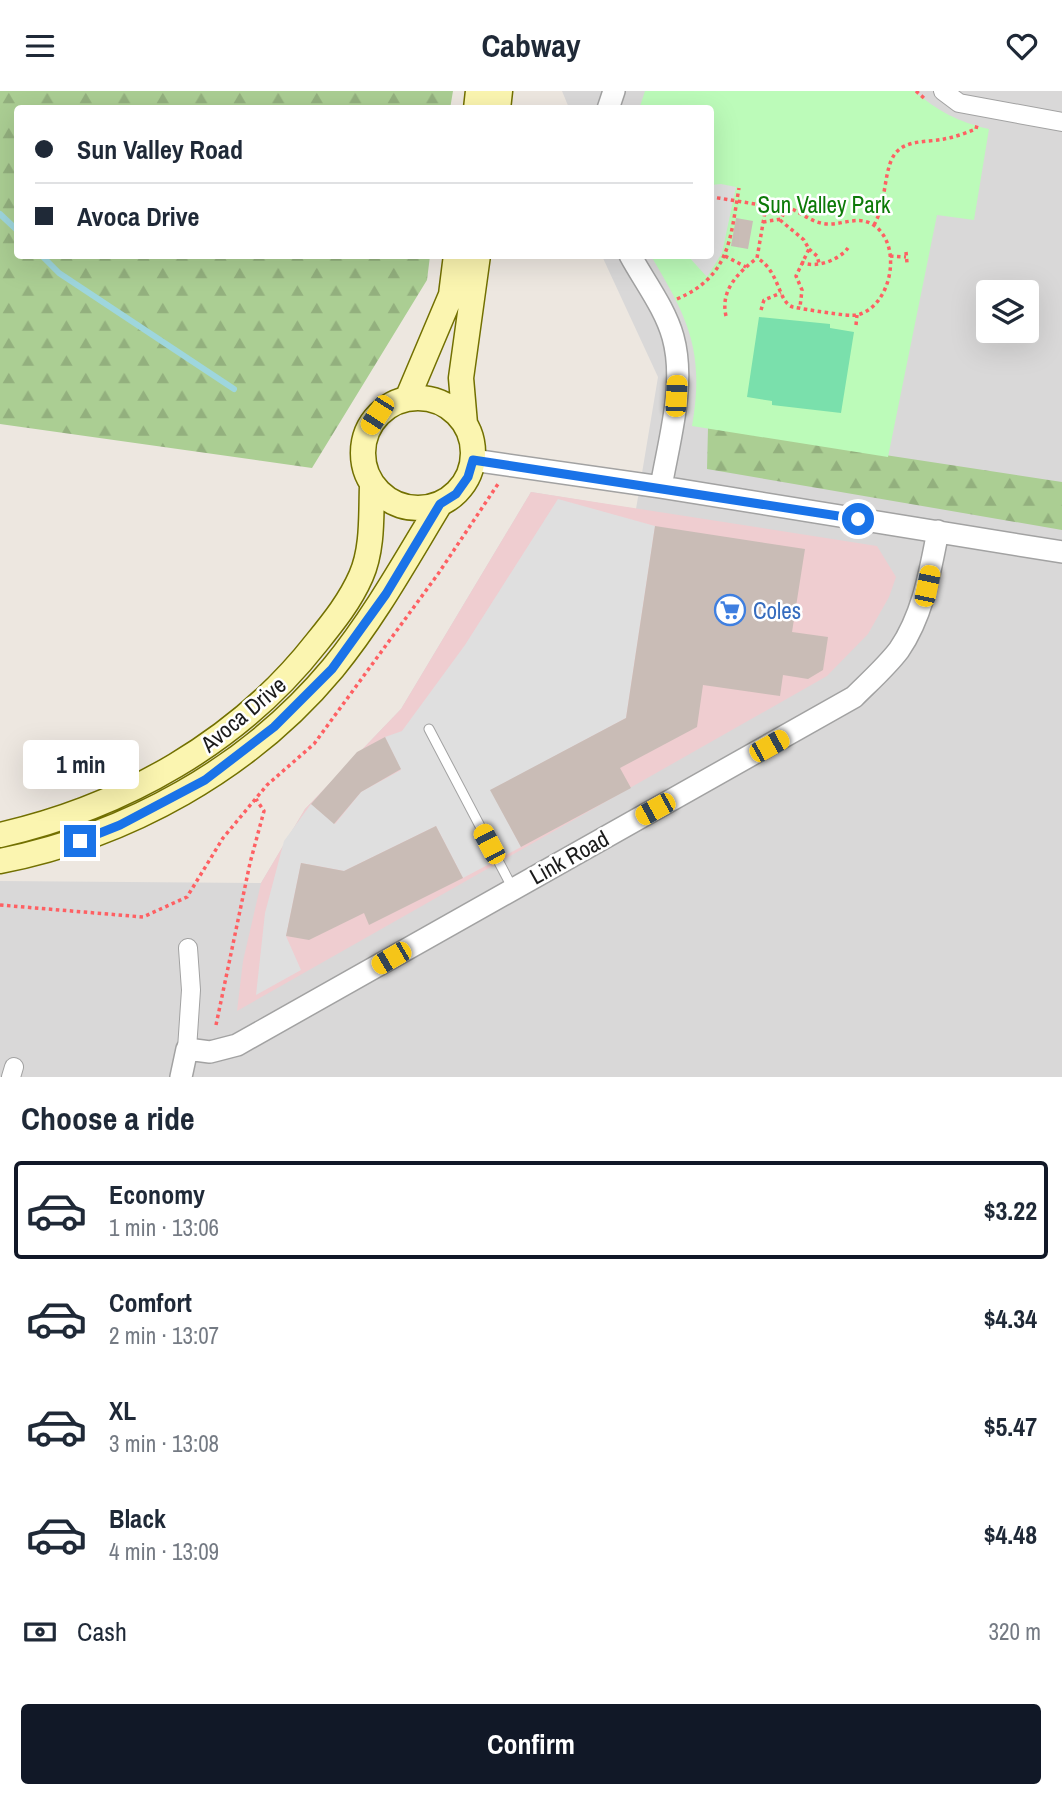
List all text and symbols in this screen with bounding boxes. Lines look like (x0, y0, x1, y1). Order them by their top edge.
text: Cabway (481, 24, 581, 67)
icon: menu (21, 27, 59, 65)
icon: heart (1003, 27, 1041, 65)
text: Sun Valley Road (77, 132, 243, 167)
park label: Sun Valley Park (758, 189, 891, 220)
text: Avoca Drive (77, 199, 199, 234)
map controls (976, 280, 1039, 343)
button: layers (976, 280, 1039, 343)
car (665, 374, 688, 418)
car (357, 392, 398, 438)
route start (842, 503, 874, 535)
car (913, 563, 942, 609)
supermarket icon: Coles (713, 593, 747, 627)
place label: Coles (753, 595, 801, 626)
street label: Avoca Drive (193, 669, 292, 759)
car (746, 727, 793, 765)
callout: 1 min (22, 739, 138, 789)
text: 1 min (56, 749, 106, 780)
car (632, 790, 679, 828)
car (470, 821, 509, 867)
street label: Link Road (524, 823, 614, 891)
route end (64, 825, 96, 857)
car (368, 938, 415, 978)
text: Choose a ride (21, 1097, 195, 1140)
text: Economy (109, 1177, 205, 1212)
icon: car (25, 1179, 88, 1242)
text: $3.22 (984, 1193, 1037, 1228)
text: 1 min · 13:06 (109, 1212, 219, 1243)
text: Comfort (109, 1285, 192, 1320)
icon: car (25, 1287, 88, 1350)
text: $4.34 (984, 1301, 1037, 1336)
text: 2 min · 13:07 (109, 1320, 219, 1351)
text: XL (109, 1393, 136, 1428)
icon: car (25, 1395, 88, 1458)
text: $5.47 (984, 1409, 1037, 1444)
text: 3 min · 13:08 (109, 1428, 219, 1459)
text: Black (109, 1501, 166, 1536)
icon: car (25, 1503, 88, 1566)
text: $4.48 (984, 1517, 1037, 1552)
text: 4 min · 13:09 (109, 1536, 219, 1567)
icon: cash (21, 1613, 59, 1651)
text: Cash (77, 1614, 127, 1649)
text: 320 m (989, 1616, 1041, 1647)
button: Confirm (21, 1704, 1041, 1784)

